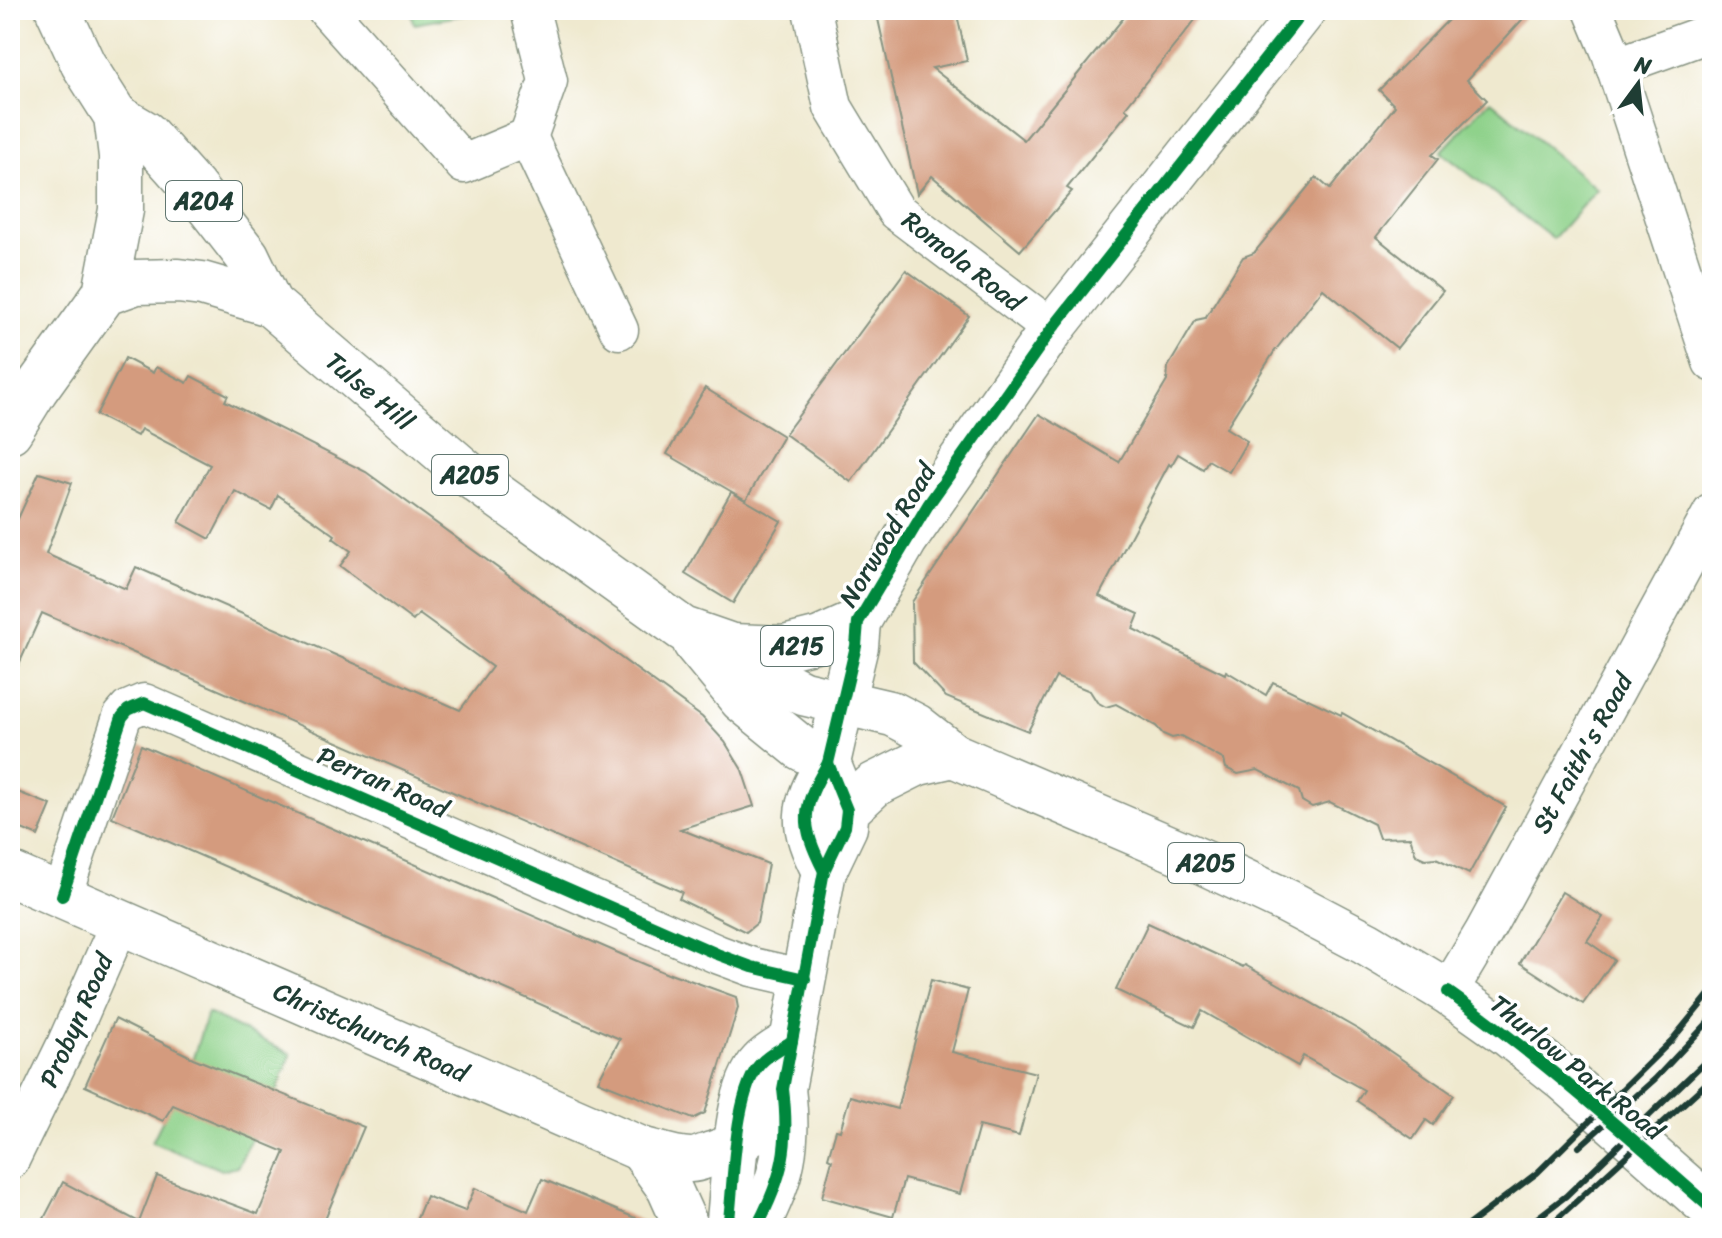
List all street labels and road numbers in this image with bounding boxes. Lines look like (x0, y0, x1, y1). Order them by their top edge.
road number: A204 (166, 181, 242, 221)
street label: Romola Road (892, 198, 1036, 325)
street label: Tulse Hill (315, 339, 426, 443)
street label: Norwood Road (826, 452, 950, 616)
road number: A205 (432, 455, 508, 495)
road number: A215 (761, 626, 833, 666)
street label: St Faith's Road (1519, 662, 1646, 842)
street label: Perran Road (310, 733, 458, 832)
road number: A205 (1168, 843, 1244, 883)
street label: Probyn Road (26, 943, 127, 1095)
street label: Christchurch Road (266, 968, 478, 1097)
street label: Thurlow Park Road (1479, 982, 1676, 1154)

